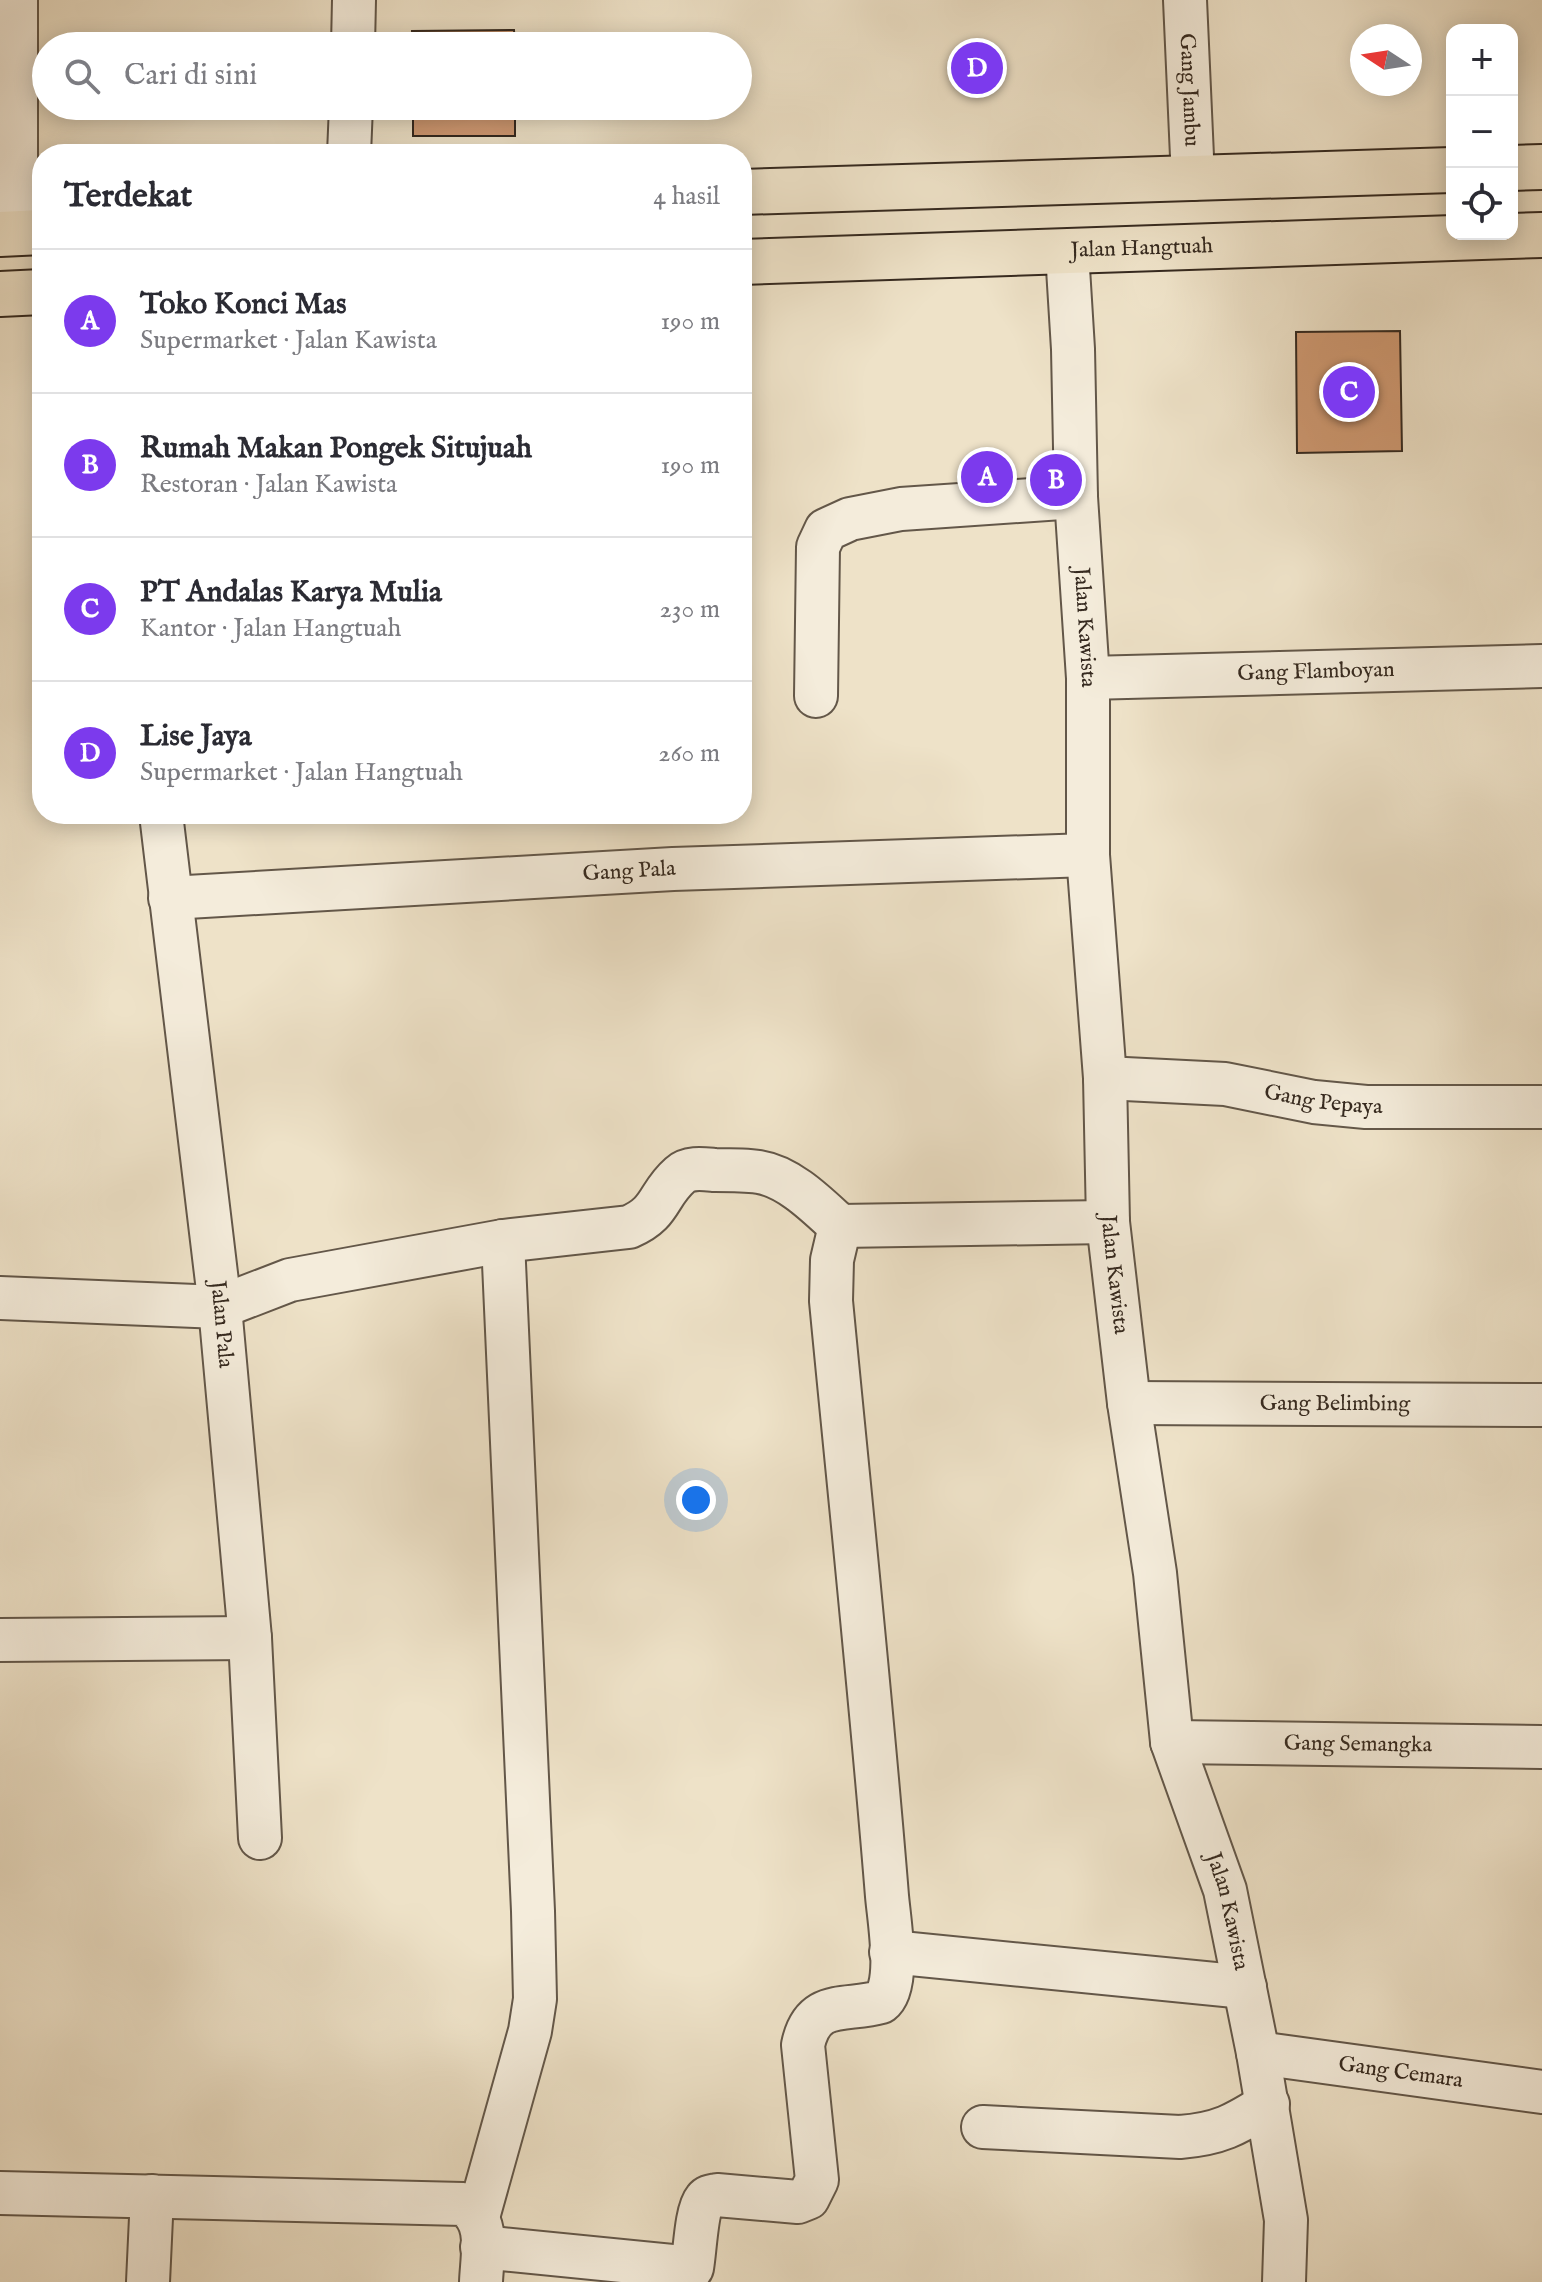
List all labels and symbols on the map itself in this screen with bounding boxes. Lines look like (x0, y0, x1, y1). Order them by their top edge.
north arrow (1350, 24, 1422, 96)
street label: Gang Jambu (1173, 33, 1206, 147)
pin: D (951, 38, 1003, 98)
street label: Jalan Hangtuah (1067, 232, 1214, 265)
pin: C (1323, 362, 1375, 422)
pin: A (961, 447, 1013, 507)
pin: B (1030, 450, 1082, 510)
street label: Jalan Kawista (1067, 564, 1102, 688)
street label: Gang Flamboyan (1237, 656, 1395, 688)
street label: Gang Pala (582, 855, 677, 888)
street label: Gang Pepaya (1262, 1078, 1383, 1121)
street label: Jalan Kawista (1094, 1211, 1135, 1336)
street label: Jalan Pala (203, 1276, 240, 1370)
street label: Gang Belimbing (1260, 1390, 1411, 1418)
your location (676, 1480, 716, 1520)
street label: Gang Semangka (1284, 1730, 1433, 1760)
street label: Jalan Kawista (1198, 1846, 1255, 1973)
street label: Gang Cemara (1337, 2050, 1465, 2095)

